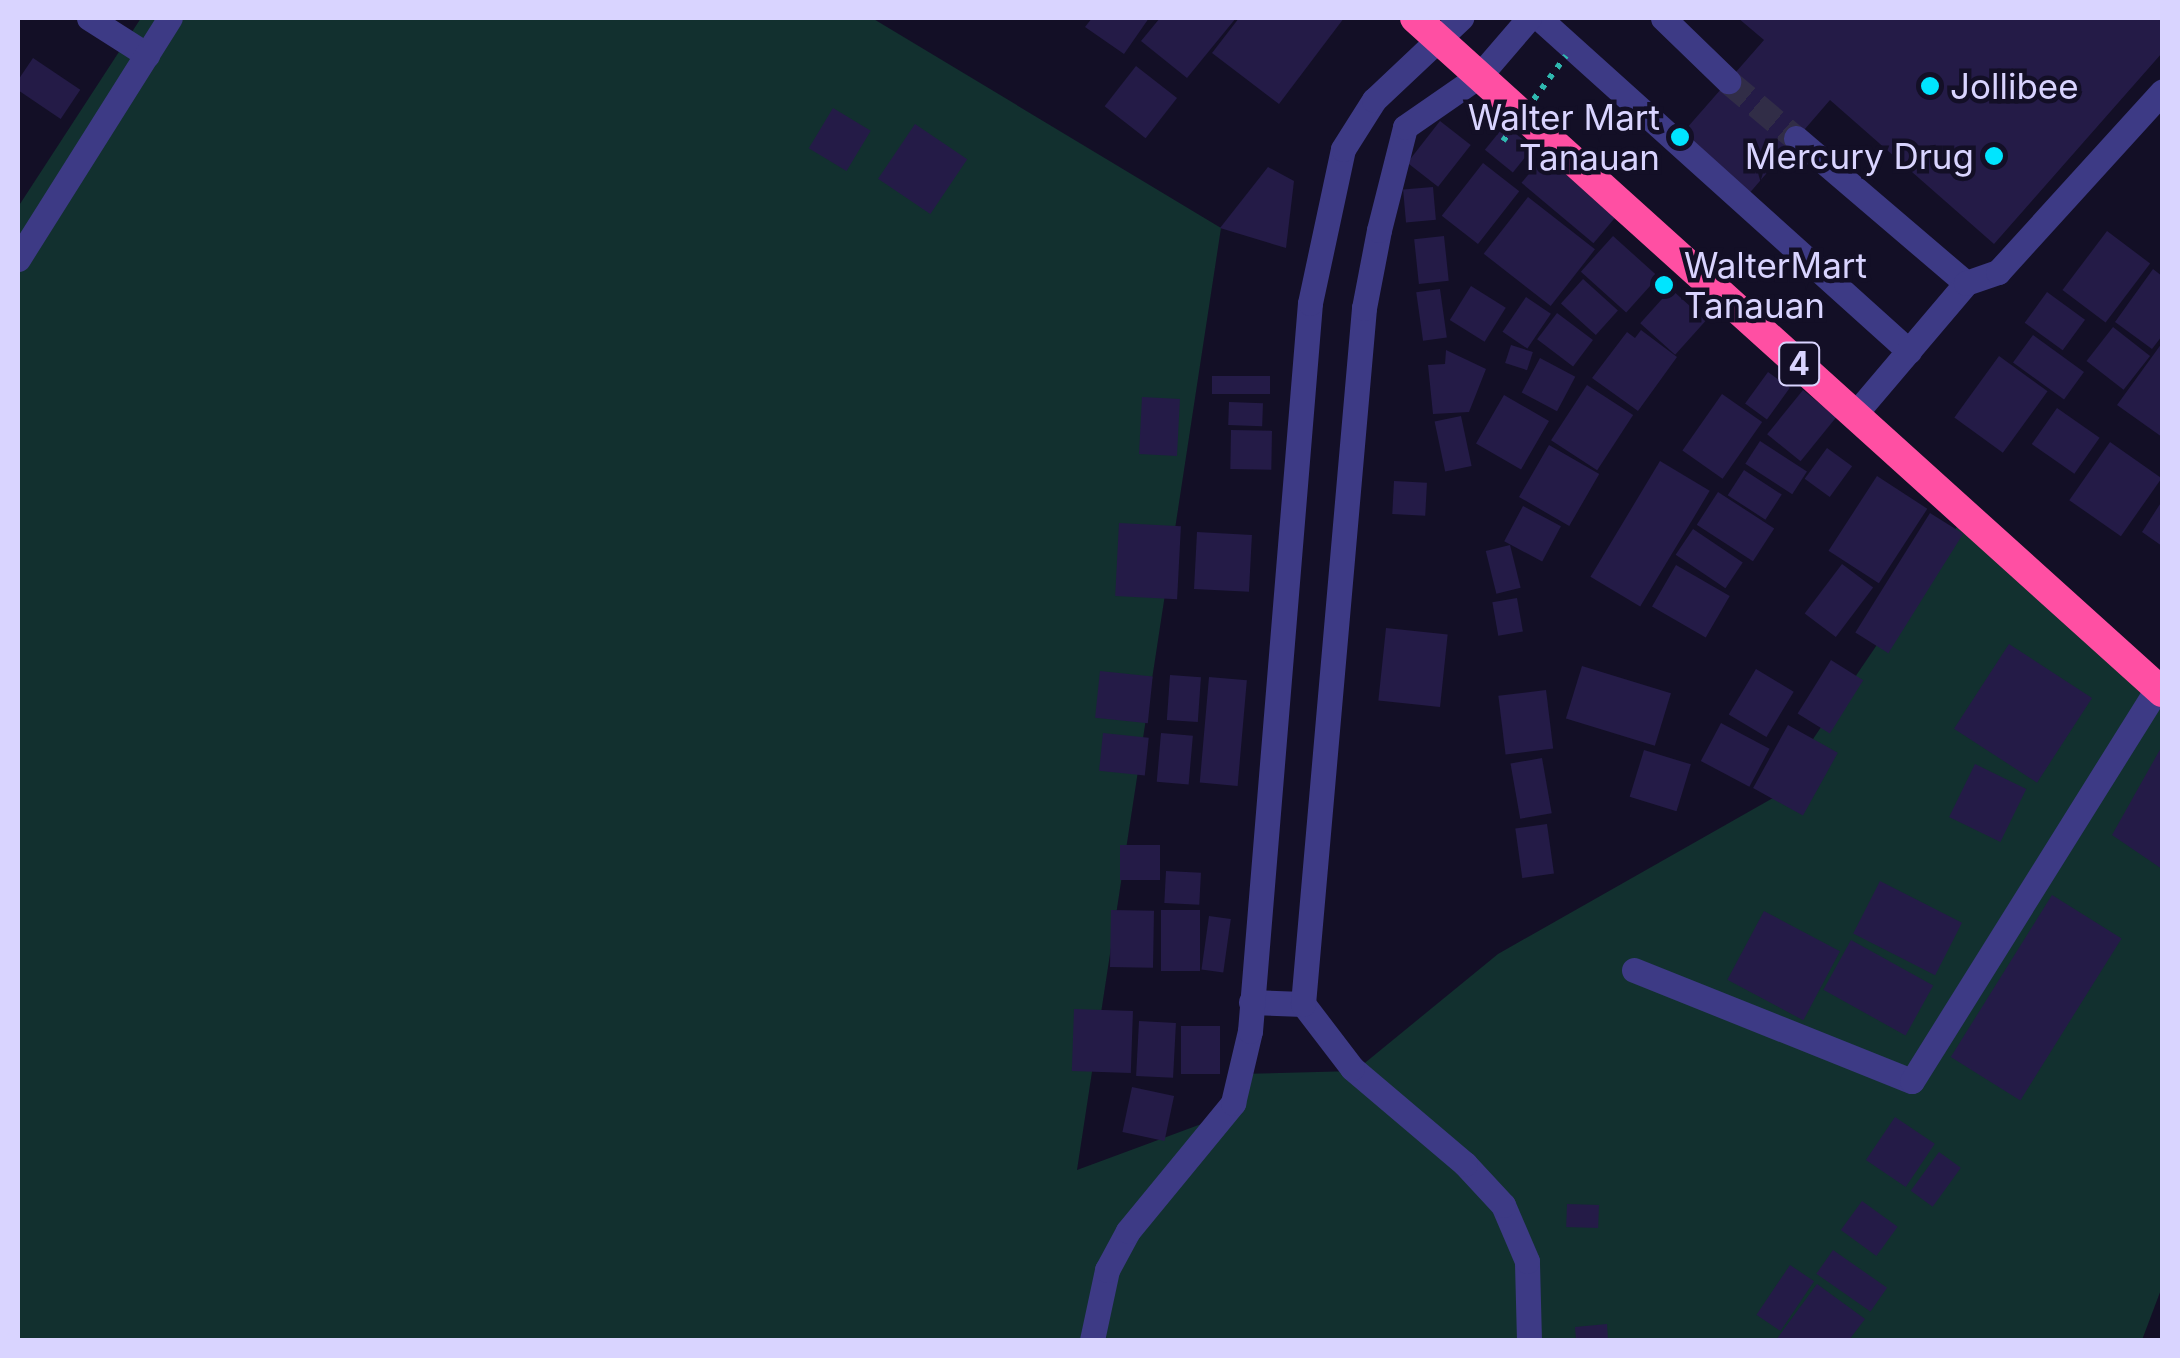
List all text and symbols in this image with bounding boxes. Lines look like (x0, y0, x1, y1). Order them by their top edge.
place label: Jollibee (1950, 65, 2079, 107)
marker: Jollibee (1919, 75, 1941, 97)
place label: Walter Mart Tanauan (1468, 96, 1660, 178)
marker: Walter Mart Tanauan (1669, 126, 1691, 148)
place label: Mercury Drug (1745, 135, 1974, 177)
marker: Mercury Drug (1983, 145, 2005, 167)
place label: WalterMart Tanauan (1684, 244, 1867, 326)
marker: WalterMart Tanauan (1653, 274, 1675, 296)
road number: 4 (1776, 337, 1822, 391)

